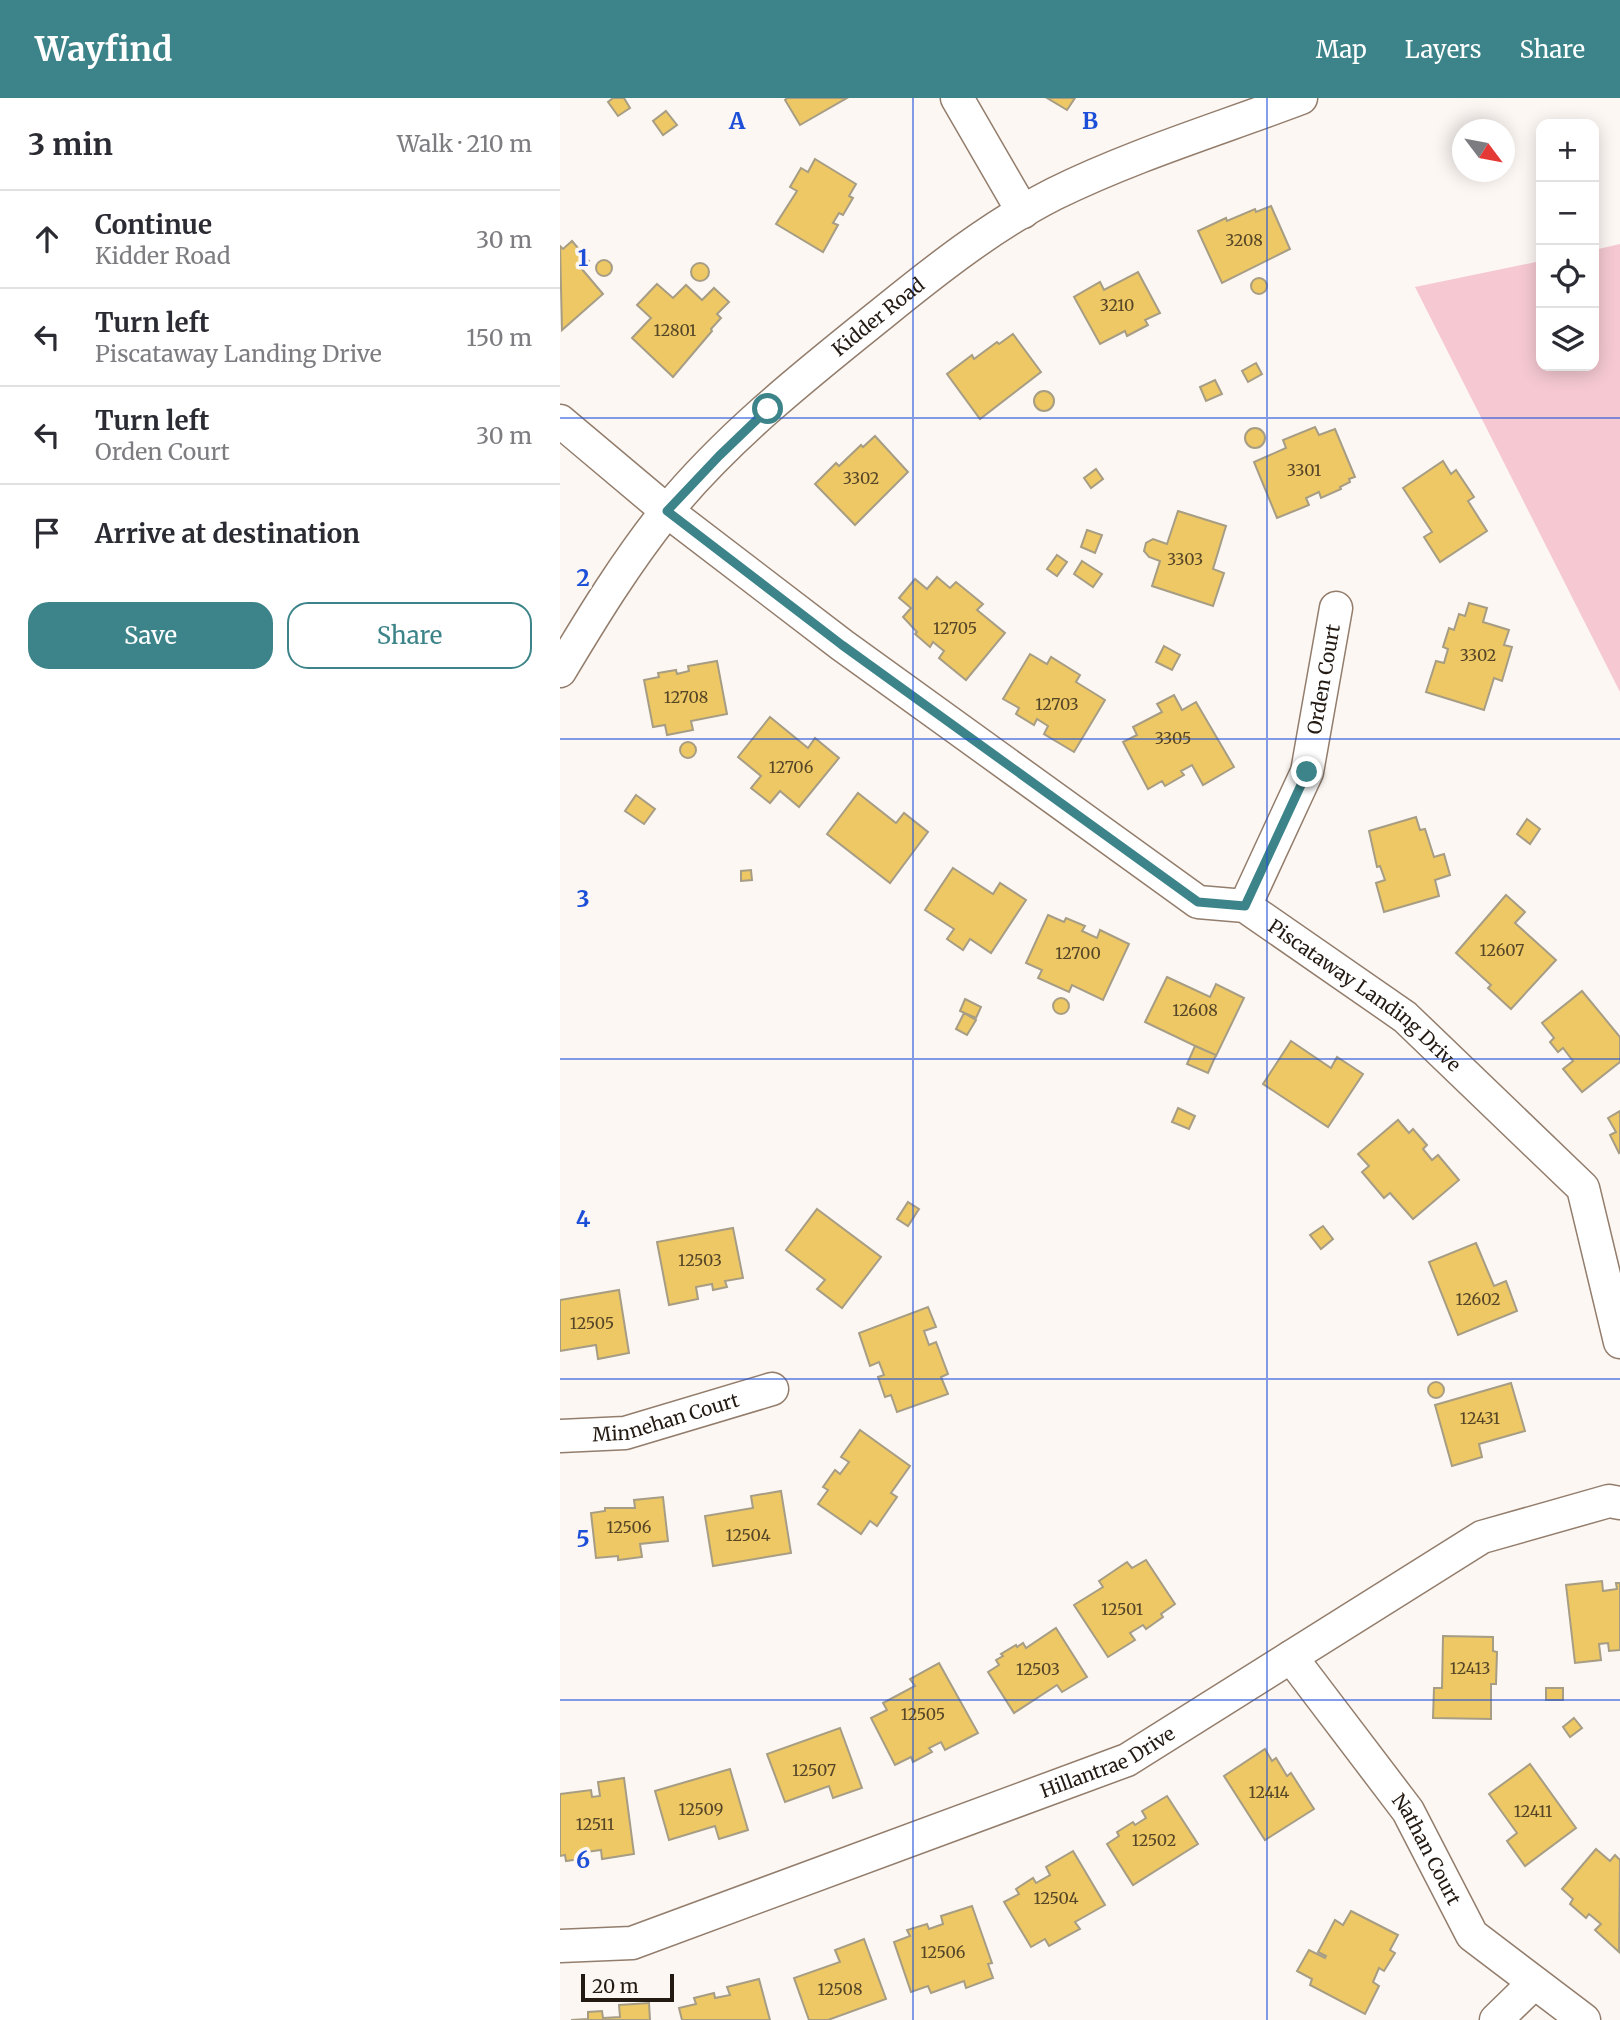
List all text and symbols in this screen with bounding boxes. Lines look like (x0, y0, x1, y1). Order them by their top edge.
text: Wayfind (35, 29, 172, 70)
text: Map (1316, 34, 1367, 65)
text: Layers (1405, 34, 1481, 65)
text: Share (1519, 34, 1585, 65)
text: A (728, 106, 746, 135)
text: B (1082, 106, 1098, 135)
north arrow (1452, 119, 1515, 182)
map controls (1536, 119, 1599, 371)
button: + (1536, 119, 1599, 182)
text: 3 min (28, 125, 113, 163)
text: Walk · 210 m (397, 129, 532, 158)
button: − (1536, 182, 1599, 245)
text: Continue (95, 208, 212, 241)
icon: ahead (28, 220, 66, 258)
text: 30 m (476, 225, 532, 254)
house number: 3208 (1225, 230, 1263, 250)
text: Kidder Road (95, 241, 231, 270)
text: 1 (578, 243, 589, 272)
button: locate (1536, 245, 1599, 308)
street label: Kidder Road (827, 272, 929, 361)
house number: 3210 (1100, 295, 1134, 315)
text: Turn left (95, 306, 209, 339)
button: layers (1536, 308, 1599, 371)
icon: left (28, 318, 66, 356)
house number: 12801 (654, 320, 696, 340)
text: 150 m (466, 323, 532, 352)
text: Piscataway Landing Drive (95, 339, 382, 368)
route start (752, 393, 783, 424)
text: Turn left (95, 404, 209, 437)
icon: left (28, 416, 66, 454)
text: 30 m (476, 421, 532, 450)
text: Orden Court (95, 437, 230, 466)
house number: 3301 (1287, 460, 1321, 480)
house number: 3302 (843, 468, 879, 488)
icon: arrive (28, 514, 66, 552)
text: Arrive at destination (95, 517, 360, 550)
house number: 3303 (1167, 549, 1203, 569)
text: 2 (576, 563, 590, 592)
button: Save (28, 602, 273, 669)
button: Share (287, 602, 532, 669)
house number: 12705 (933, 618, 977, 638)
street label: Orden Court (1302, 622, 1345, 736)
house number: 3302 (1460, 645, 1496, 665)
house number: 12708 (664, 687, 708, 707)
house number: 12703 (1035, 694, 1079, 714)
house number: 3305 (1155, 728, 1191, 748)
route end (1291, 756, 1322, 787)
house number: 12706 (769, 757, 814, 777)
text: 3 (576, 884, 590, 913)
street label: Piscataway Landing Drive (1264, 914, 1466, 1076)
house number: 12607 (1480, 940, 1524, 960)
house number: 12700 (1055, 943, 1101, 963)
house number: 12608 (1172, 1000, 1218, 1020)
text: 4 (576, 1204, 591, 1233)
house number: 12503 (678, 1250, 722, 1270)
house number: 12602 (1455, 1289, 1501, 1309)
house number: 12505 (570, 1313, 614, 1333)
street label: Minnehan Court (592, 1387, 742, 1446)
house number: 12431 (1460, 1408, 1500, 1428)
house number: 12506 (606, 1517, 652, 1537)
text: 5 (576, 1524, 590, 1553)
house number: 12504 (725, 1525, 771, 1545)
house number: 12501 (1101, 1599, 1143, 1619)
house number: 12413 (1450, 1658, 1490, 1678)
house number: 12503 (1016, 1659, 1060, 1679)
house number: 12505 (901, 1704, 945, 1724)
street label: Hillantrae Drive (1037, 1721, 1179, 1803)
house number: 12507 (792, 1760, 836, 1780)
house number: 12414 (1249, 1782, 1290, 1802)
street label: Nathan Court (1387, 1789, 1467, 1909)
house number: 12509 (679, 1799, 724, 1819)
house number: 12411 (1514, 1801, 1552, 1821)
house number: 12511 (576, 1814, 614, 1834)
house number: 12502 (1132, 1830, 1176, 1850)
text: 6 (576, 1845, 590, 1874)
house number: 12504 (1033, 1888, 1079, 1908)
house number: 12506 (920, 1942, 966, 1962)
scale bar (581, 1971, 674, 2003)
text: 20 m (592, 1974, 639, 1998)
house number: 12508 (818, 1979, 862, 1999)

